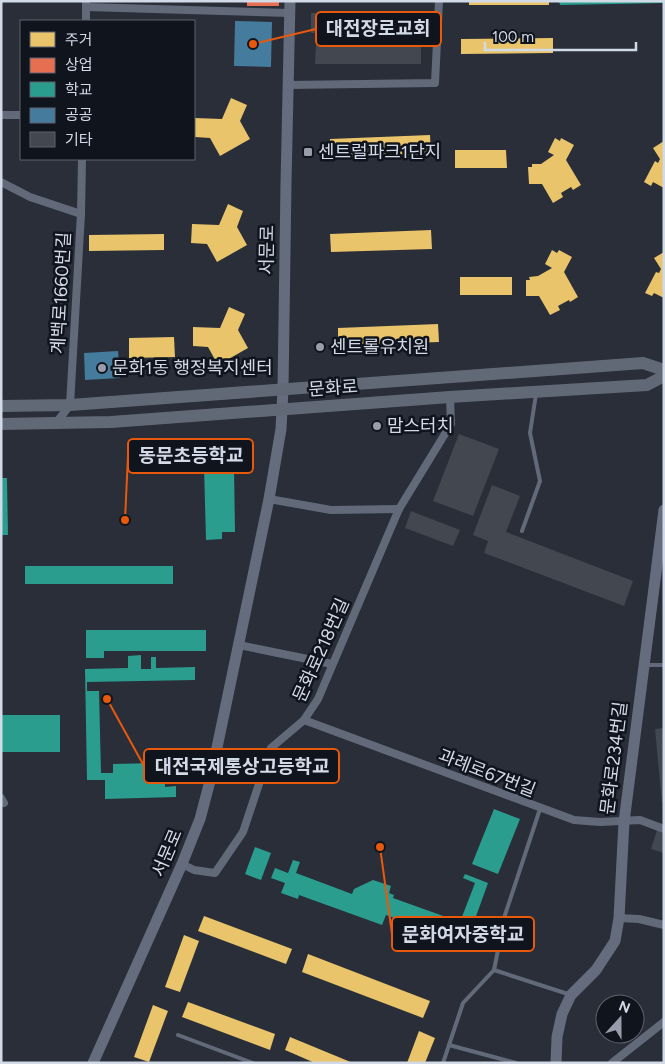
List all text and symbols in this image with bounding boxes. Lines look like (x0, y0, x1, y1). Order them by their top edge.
callout: 대전장로교회 (316, 12, 441, 46)
text: 대전장로교회 (326, 17, 430, 40)
legend (20, 20, 195, 160)
scale bar (485, 20, 636, 52)
text: 100 m (492, 28, 534, 46)
text: 주거 (65, 31, 93, 49)
text: 상업 (65, 56, 93, 74)
text: 학교 (65, 81, 93, 99)
text: 공공 (65, 106, 93, 124)
text: 기타 (65, 131, 93, 149)
place label: 센트럴파크1단지 (318, 141, 441, 163)
marker: 센트럴파크1단지 (302, 146, 314, 158)
street label: 서문로 (256, 225, 278, 275)
street label: 계백로1660번길 (47, 231, 75, 355)
place label: 센트롤유치원 (330, 336, 429, 358)
marker: 센트롤유치원 (314, 341, 326, 353)
place label: 문화1동 행정복지센터 (112, 357, 273, 379)
marker: 문화1동 행정복지센터 (96, 362, 108, 374)
street label: 문화로 (307, 375, 359, 401)
place label: 맘스터치 (387, 415, 453, 437)
marker: 맘스터치 (371, 420, 383, 432)
callout: 동문초등학교 (128, 439, 253, 473)
text: 동문초등학교 (139, 444, 243, 467)
street label: 문화로218번길 (288, 595, 354, 705)
street label: 문화로234번길 (596, 700, 632, 816)
street label: 과례로67번길 (435, 744, 539, 802)
callout: 대전국제통상고등학교 (144, 749, 339, 783)
text: 대전국제통상고등학교 (155, 755, 329, 778)
street label: 서문로 (147, 826, 187, 880)
callout: 문화여자중학교 (392, 917, 534, 951)
text: 문화여자중학교 (402, 923, 524, 946)
north arrow (595, 994, 645, 1044)
text: N (616, 997, 633, 1017)

